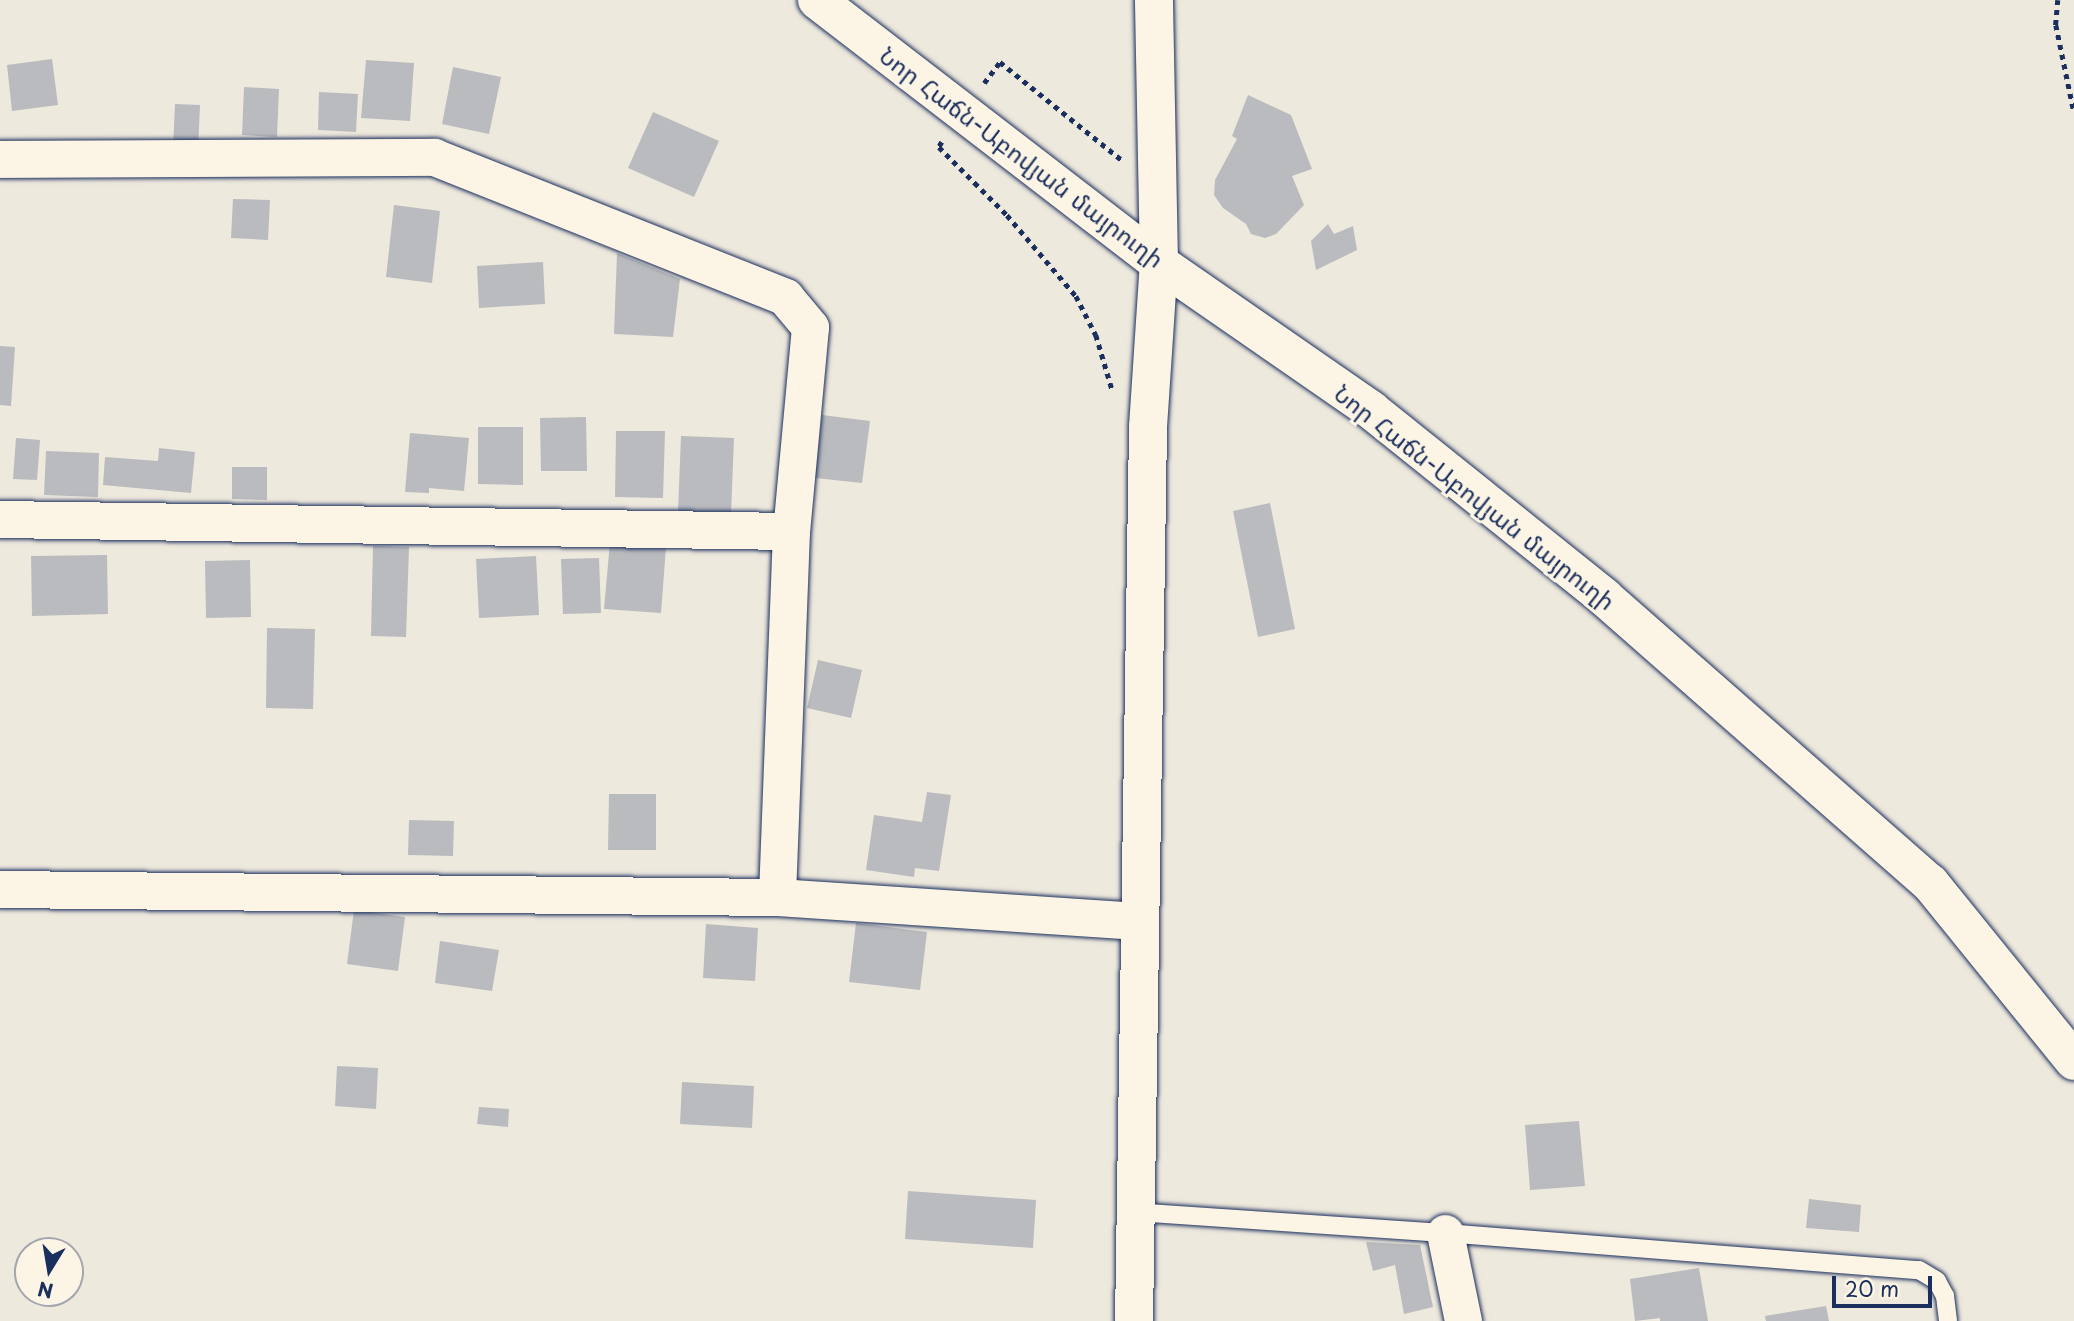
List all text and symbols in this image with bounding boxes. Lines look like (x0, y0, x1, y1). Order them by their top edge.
street label: Նոր Հաճն-Աբովյան մայրուղի (874, 41, 1170, 273)
street label: Նոր Հաճն-Աբովյան մայրուղի (1329, 378, 1621, 616)
north arrow (14, 1237, 84, 1307)
scale bar (1836, 1262, 1936, 1306)
text: 20 m (1845, 1272, 1899, 1304)
text: N (35, 1275, 55, 1306)

